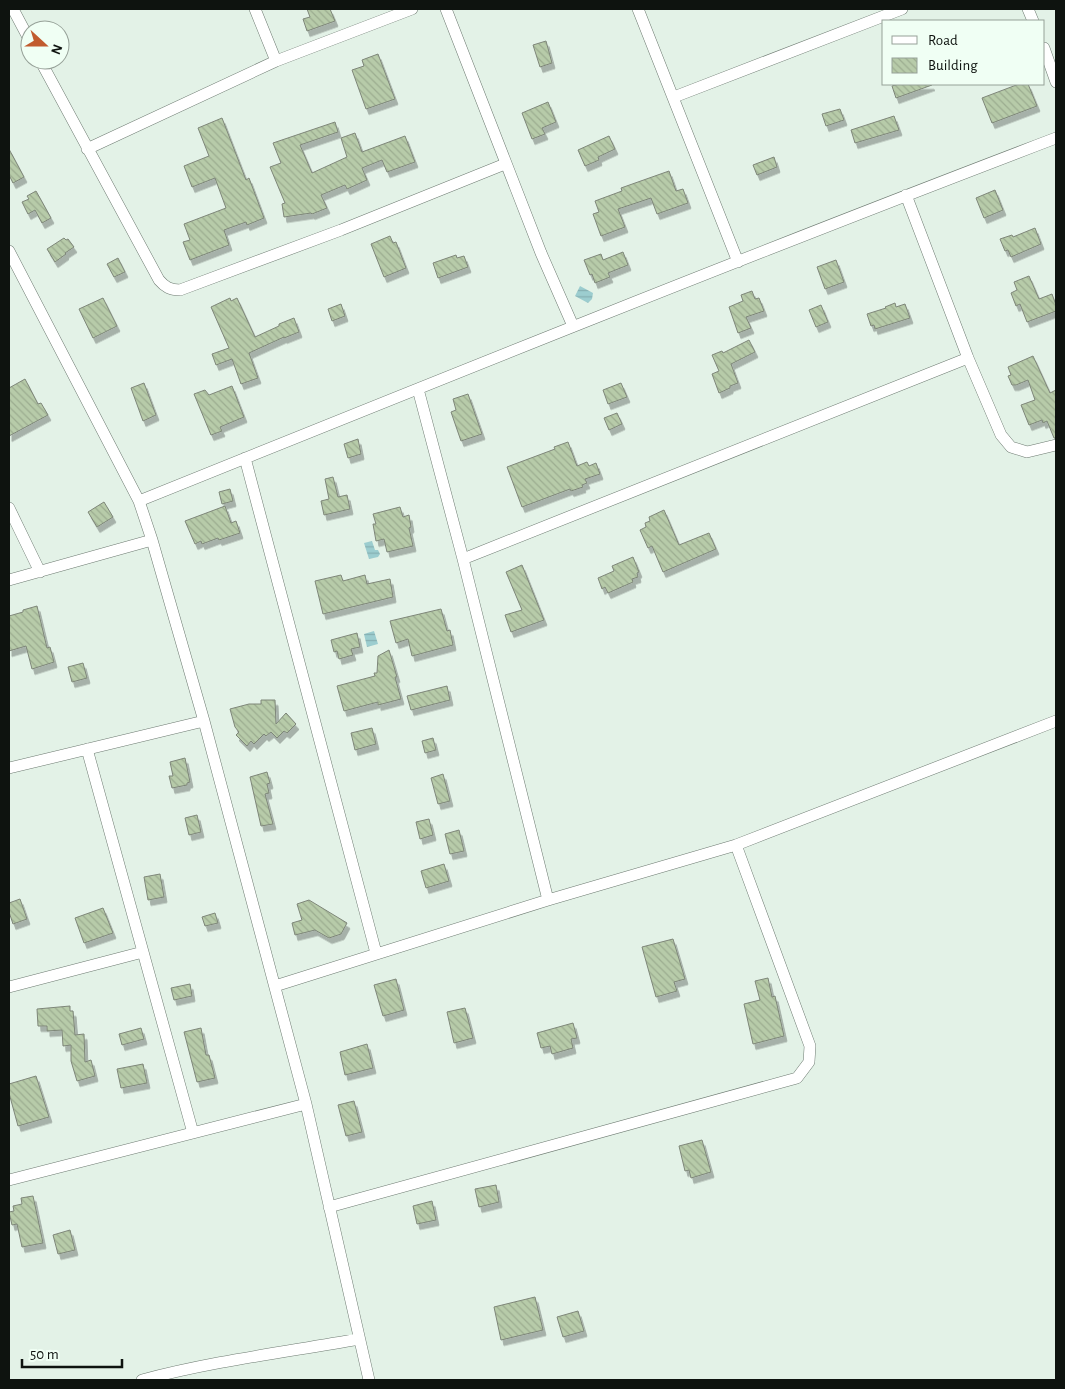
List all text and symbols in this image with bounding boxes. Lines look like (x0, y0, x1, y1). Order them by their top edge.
north arrow (20, 20, 70, 70)
legend (882, 20, 1045, 85)
text: Road (928, 33, 958, 48)
text: N (48, 42, 64, 56)
text: Building (928, 58, 978, 73)
scale bar (22, 1336, 122, 1368)
text: 50 m (30, 1347, 59, 1362)

